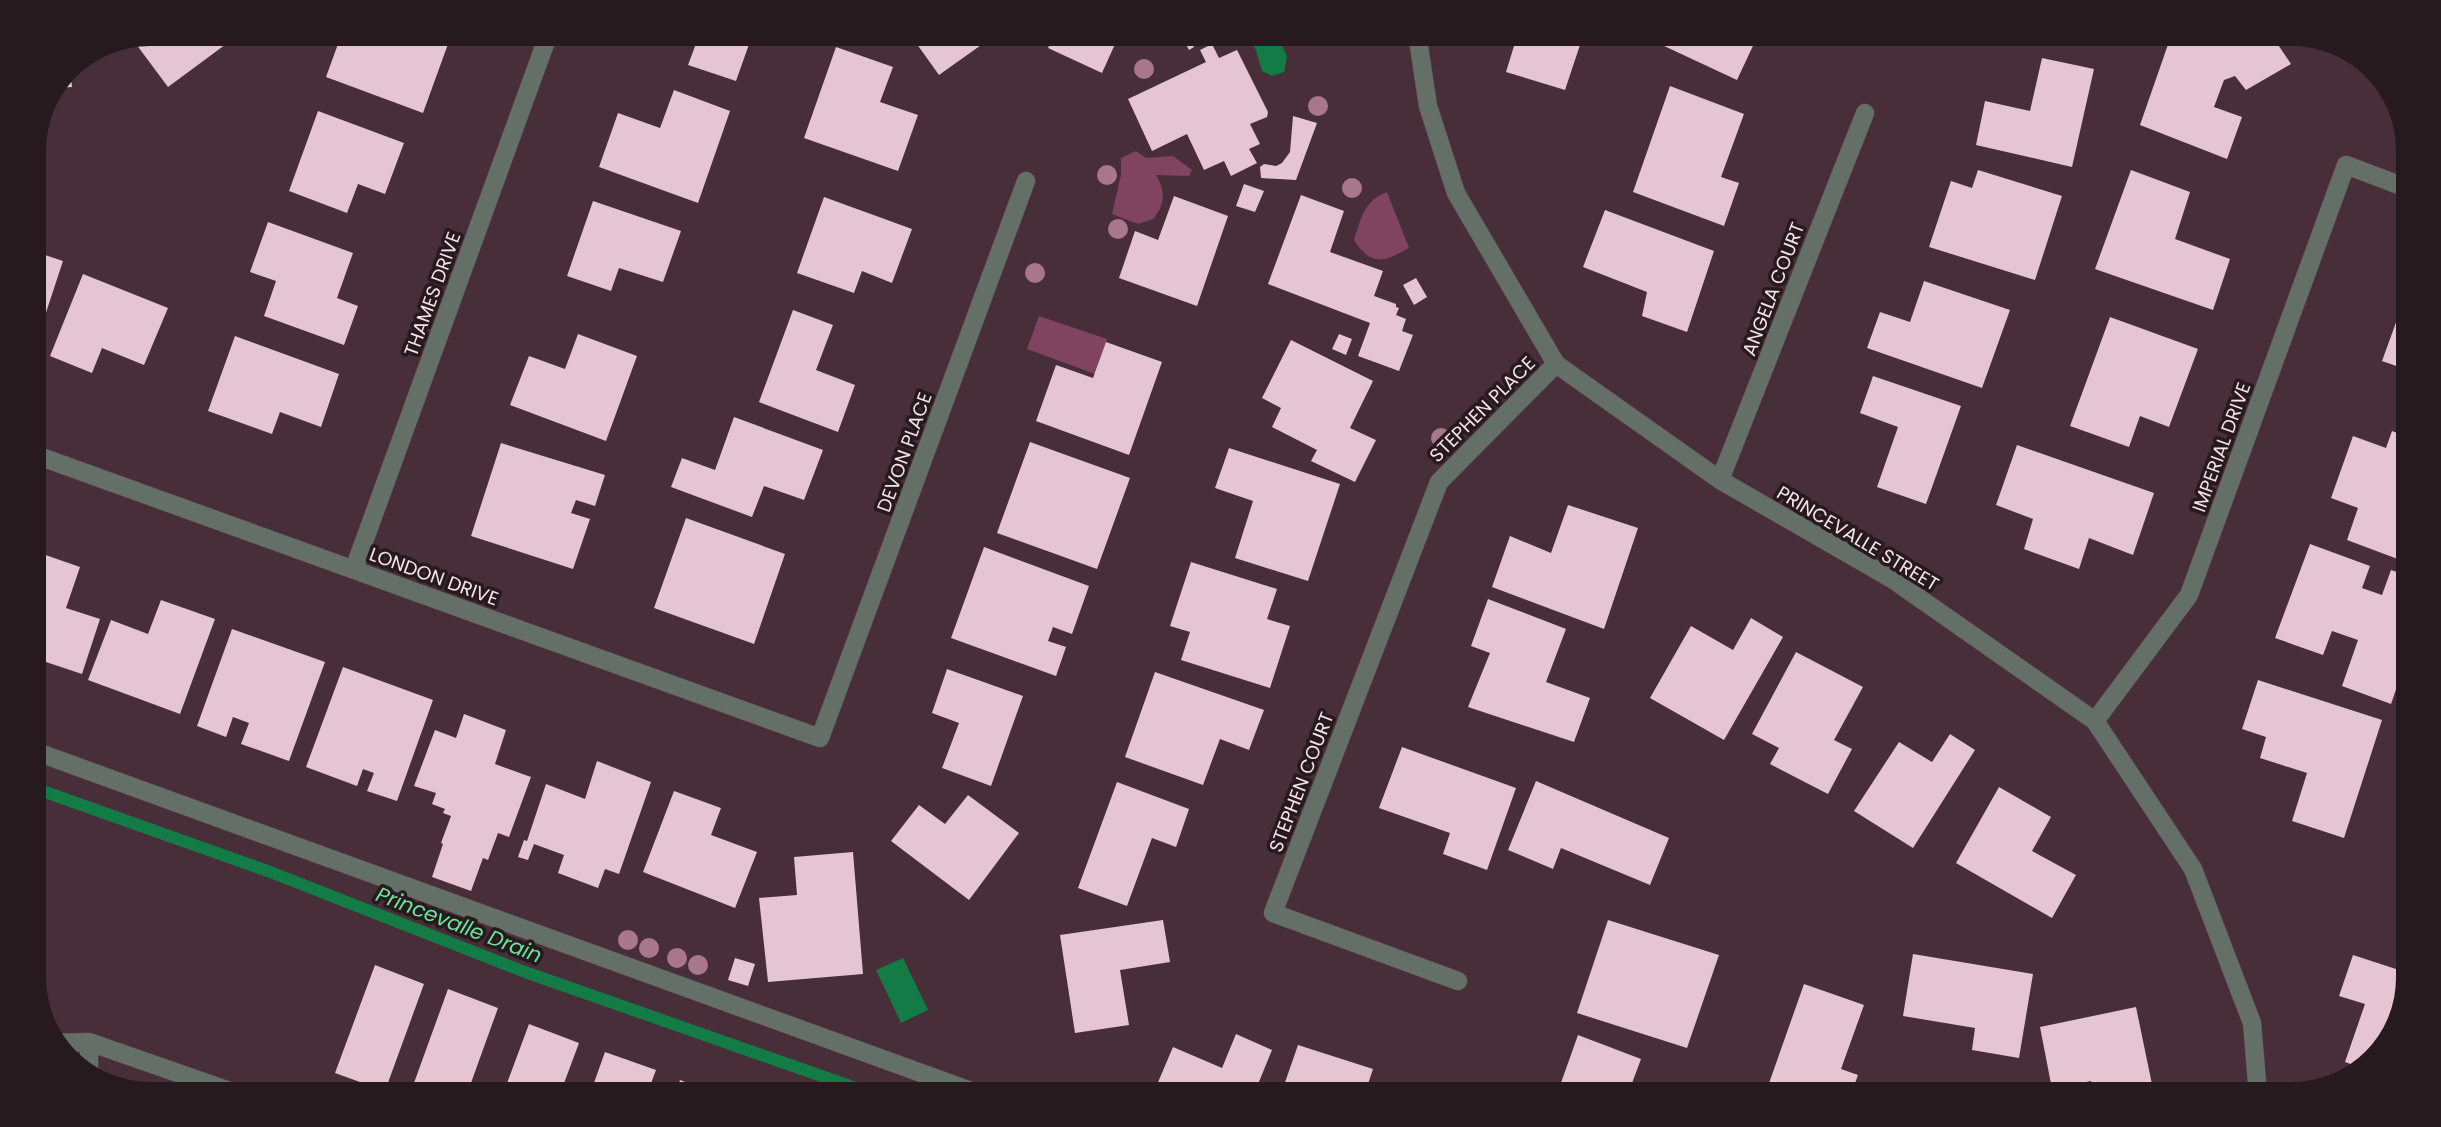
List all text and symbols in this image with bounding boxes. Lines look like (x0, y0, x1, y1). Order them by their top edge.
street label: ANGELA COURT (1736, 219, 1811, 360)
street label: THAMES DRIVE (397, 228, 468, 360)
street label: STEPHEN PLACE (1423, 350, 1541, 468)
street label: IMPERIAL DRIVE (2185, 378, 2257, 516)
street label: DEVON PLACE (870, 388, 939, 516)
street label: PRINCEVALLE STREET (1772, 479, 1944, 598)
street label: LONDON DRIVE (366, 541, 502, 612)
street label: STEPHEN COURT (1262, 708, 1341, 856)
water label: Princevalle Drain (372, 880, 546, 970)

